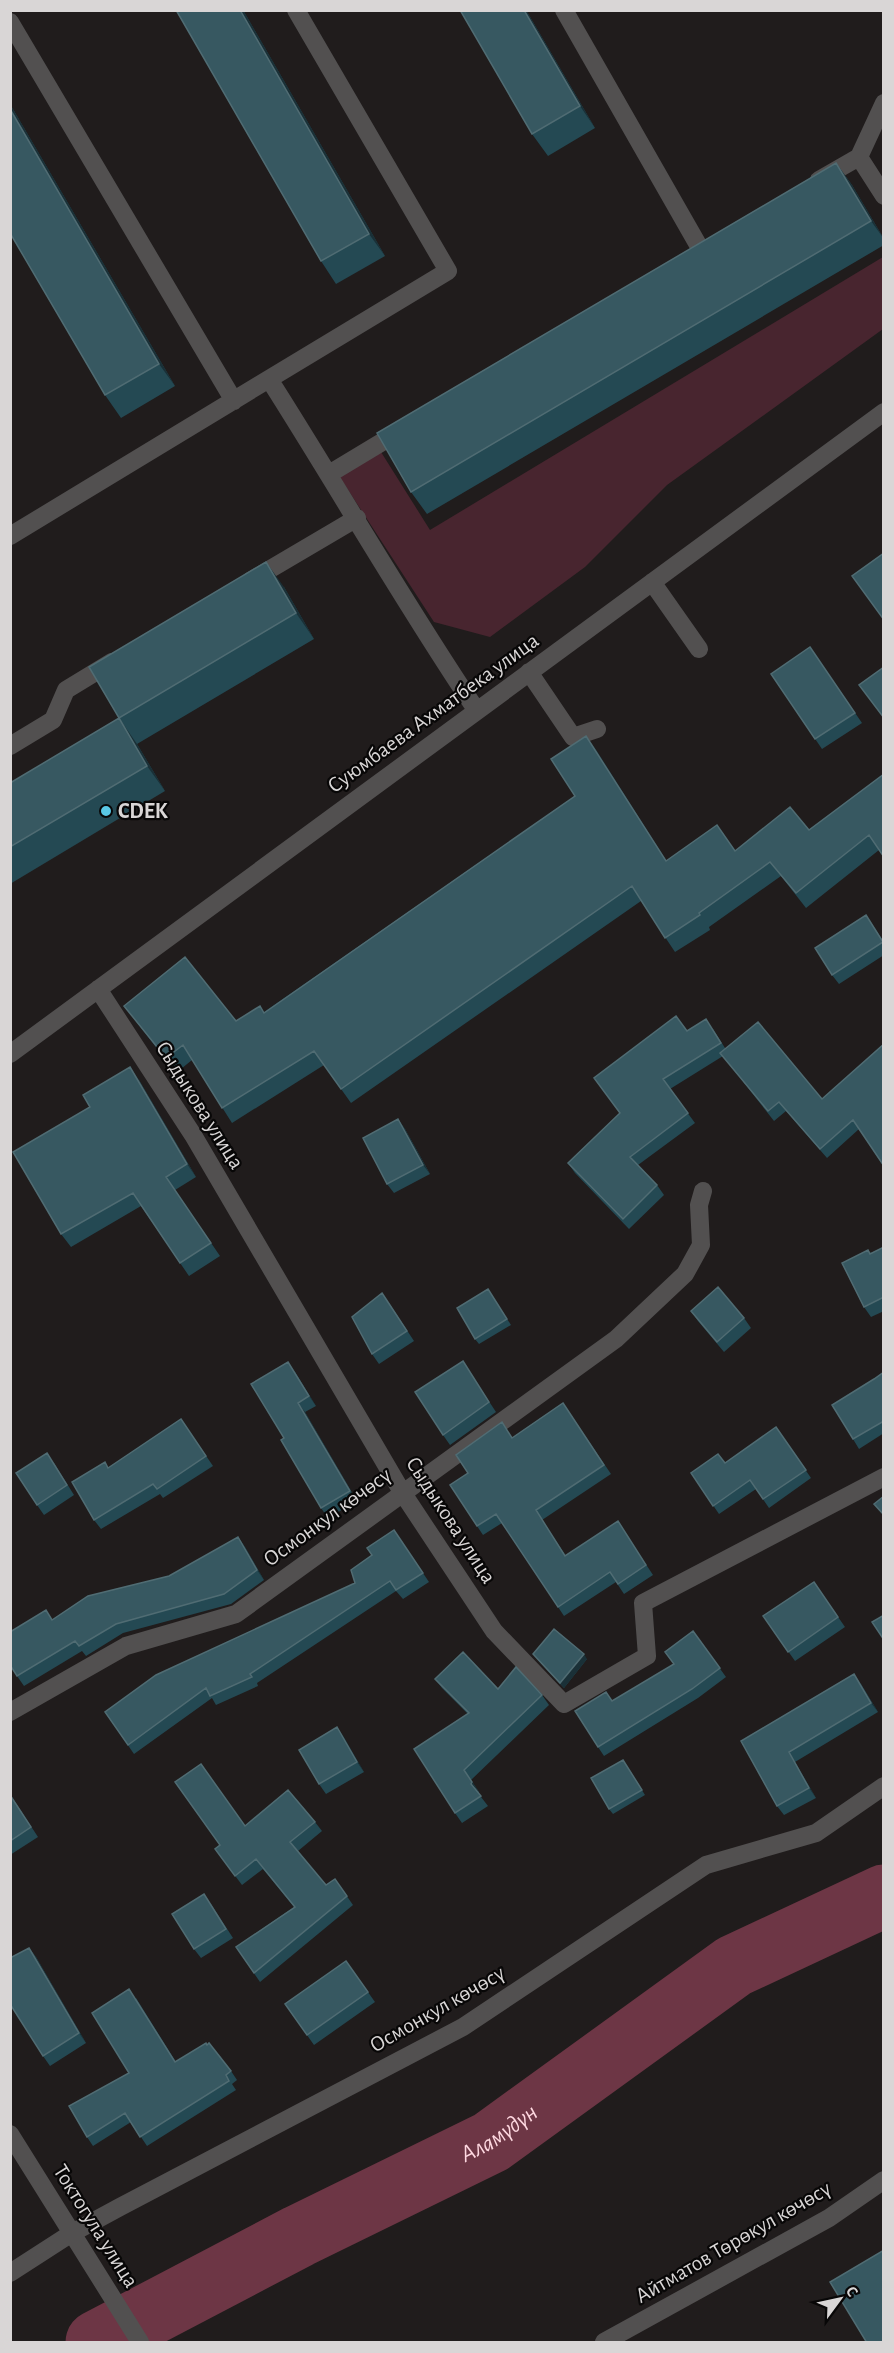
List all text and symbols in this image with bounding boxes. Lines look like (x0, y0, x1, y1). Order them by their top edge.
street label: Суюмбаева Ахматбека улица (323, 629, 543, 797)
place label: CDEK (118, 800, 169, 822)
marker: CDEK (99, 804, 113, 818)
street label: Сыдыкова улица (152, 1037, 248, 1173)
street label: Сыдыкова улица (402, 1453, 500, 1587)
street label: Осмонкул көчөсү (259, 1463, 395, 1571)
street label: Осмонкул көчөсү (366, 1961, 509, 2056)
water label: Аламүдүн (456, 2100, 542, 2167)
street label: Токтогула улица (49, 2161, 143, 2291)
street label: Айтматов Төрөкул көчөсү (631, 2177, 835, 2307)
north arrow (810, 2269, 870, 2329)
text: С (843, 2283, 861, 2300)

